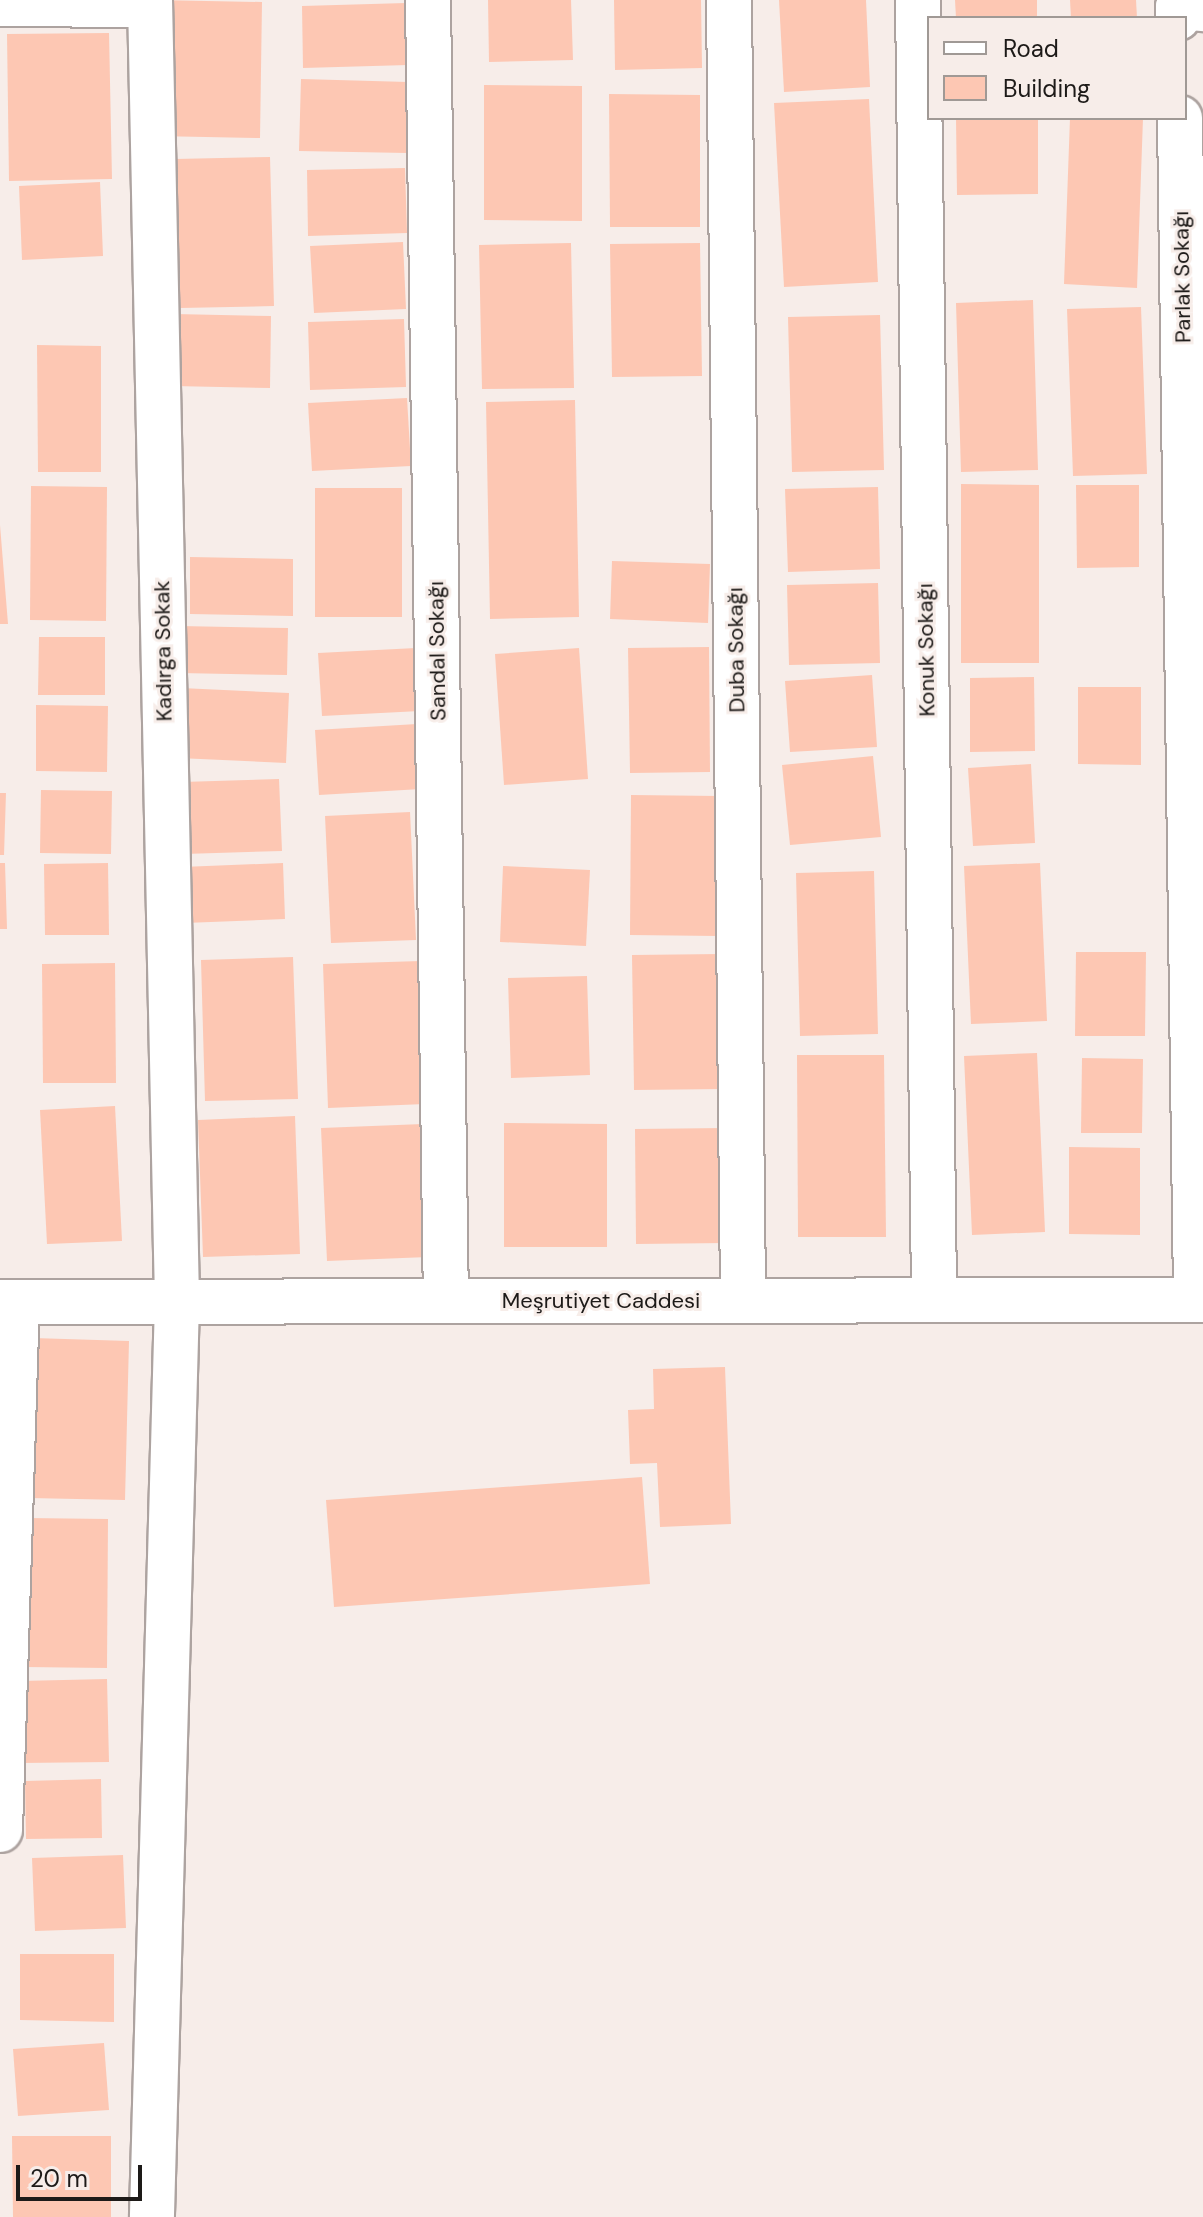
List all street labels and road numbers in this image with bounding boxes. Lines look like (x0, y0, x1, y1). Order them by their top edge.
street label: Parlak Sokağı (1168, 211, 1196, 343)
street label: Kadırga Sokak (149, 580, 177, 722)
street label: Sandal Sokağı (423, 581, 451, 721)
street label: Konuk Sokağı (912, 583, 940, 717)
street label: Duba Sokağı (722, 587, 750, 713)
street label: Meşrutiyet Caddesi (502, 1288, 700, 1314)

